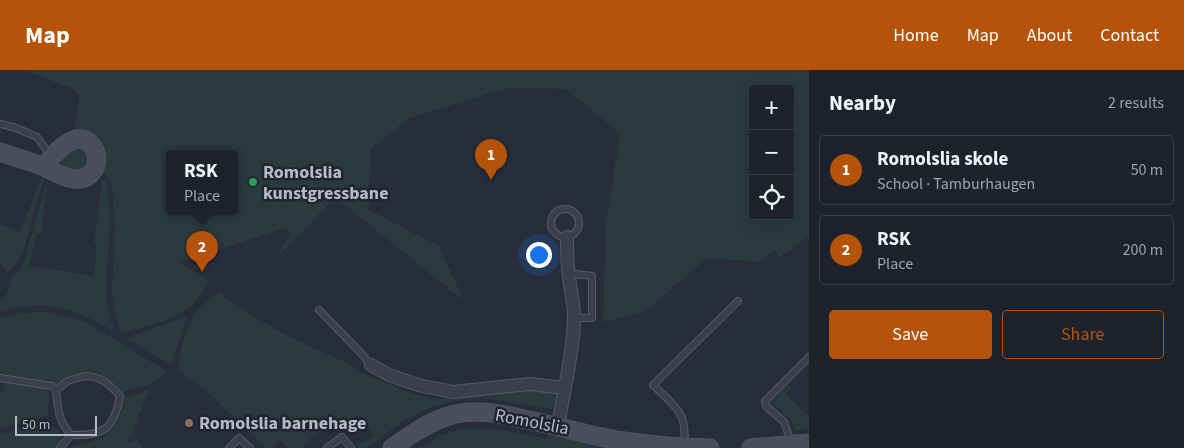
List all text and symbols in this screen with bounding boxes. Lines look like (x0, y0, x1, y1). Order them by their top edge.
text: Map (25, 18, 70, 53)
text: Home (893, 23, 939, 48)
text: Map (967, 23, 999, 48)
text: About (1027, 23, 1072, 48)
text: Contact (1100, 23, 1159, 48)
map controls (749, 85, 794, 220)
button: + (749, 85, 794, 130)
text: Nearby (829, 88, 896, 118)
text: 2 results (1108, 92, 1164, 114)
button: − (749, 130, 794, 175)
pin: 1 (475, 139, 507, 180)
text: Romolslia skole (877, 146, 1008, 173)
popup (166, 150, 238, 215)
text: RSK (184, 158, 218, 185)
text: 1 (842, 159, 850, 181)
text: 50 m (1131, 159, 1163, 181)
place label: Romolslia kunstgressbane (263, 160, 388, 206)
text: School · Tamburhaugen (877, 173, 1035, 195)
button: locate (749, 175, 794, 220)
marker: Romolslia kunstgressbane (247, 176, 259, 188)
text: Place (184, 185, 220, 207)
text: RSK (877, 226, 911, 253)
pin: 2 (186, 231, 218, 272)
text: 2 (842, 239, 850, 261)
text: 200 m (1123, 239, 1163, 261)
your location (526, 242, 552, 268)
text: Place (877, 253, 913, 275)
button: Save (829, 310, 992, 359)
button: Share (1002, 310, 1164, 359)
street label: Romolslia (493, 403, 571, 441)
place label: Romolslia barnehage (199, 411, 366, 436)
scale bar (15, 413, 98, 436)
text: 50 m (22, 415, 50, 435)
marker: Romolslia barnehage (183, 417, 195, 429)

